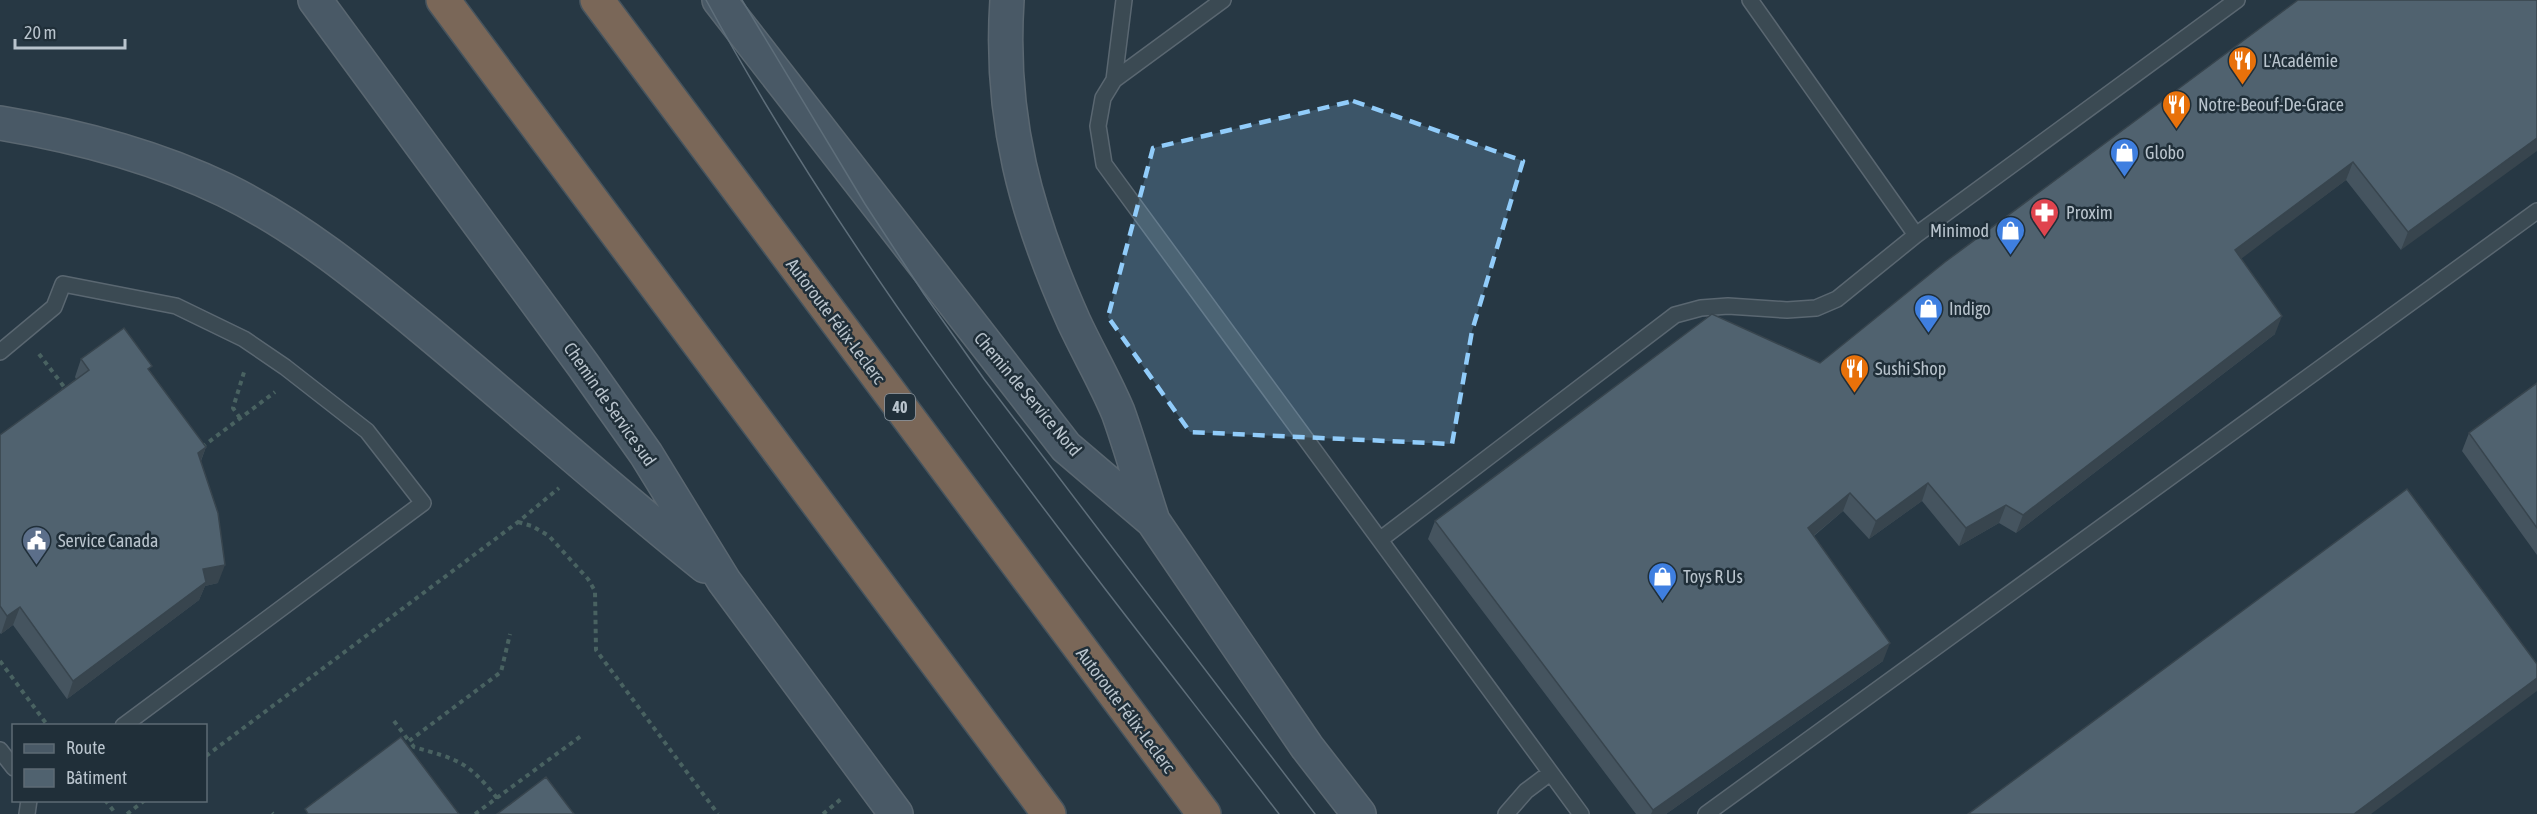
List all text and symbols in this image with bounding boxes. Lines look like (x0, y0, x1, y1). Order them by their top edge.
scale bar (15, 12, 124, 50)
text: 20 m (24, 22, 56, 43)
restaurant icon: L'Académie (2226, 44, 2258, 86)
place label: L'Académie (2263, 50, 2338, 71)
restaurant icon: Notre-Beouf-De-Grace (2161, 88, 2193, 130)
place label: Notre-Beouf-De-Grace (2198, 94, 2344, 115)
shop icon: Globo (2108, 136, 2140, 178)
place label: Globo (2145, 142, 2185, 163)
pharmacy icon: Proxim (2029, 196, 2061, 238)
place label: Proxim (2066, 202, 2113, 223)
shop icon: Minimod (1994, 214, 2026, 256)
place label: Minimod (1930, 220, 1989, 241)
street label: Autoroute Félix-Leclerc (782, 254, 890, 388)
shop icon: Indigo (1912, 292, 1944, 334)
place label: Indigo (1949, 298, 1991, 319)
street label: Chemin de Service Nord (970, 328, 1086, 460)
street label: Chemin de Service sud (560, 338, 660, 470)
restaurant icon: Sushi Shop (1838, 352, 1870, 394)
place label: Sushi Shop (1875, 358, 1946, 379)
road number: 40 (885, 394, 915, 420)
public building icon: Service Canada (21, 524, 53, 566)
place label: Service Canada (58, 530, 158, 551)
shop icon: Toys R Us (1646, 560, 1678, 602)
place label: Toys R Us (1683, 566, 1743, 587)
street label: Autoroute Félix-Leclerc (1072, 643, 1180, 777)
legend (12, 724, 207, 802)
text: Route (66, 737, 105, 758)
text: Bâtiment (66, 767, 127, 788)

